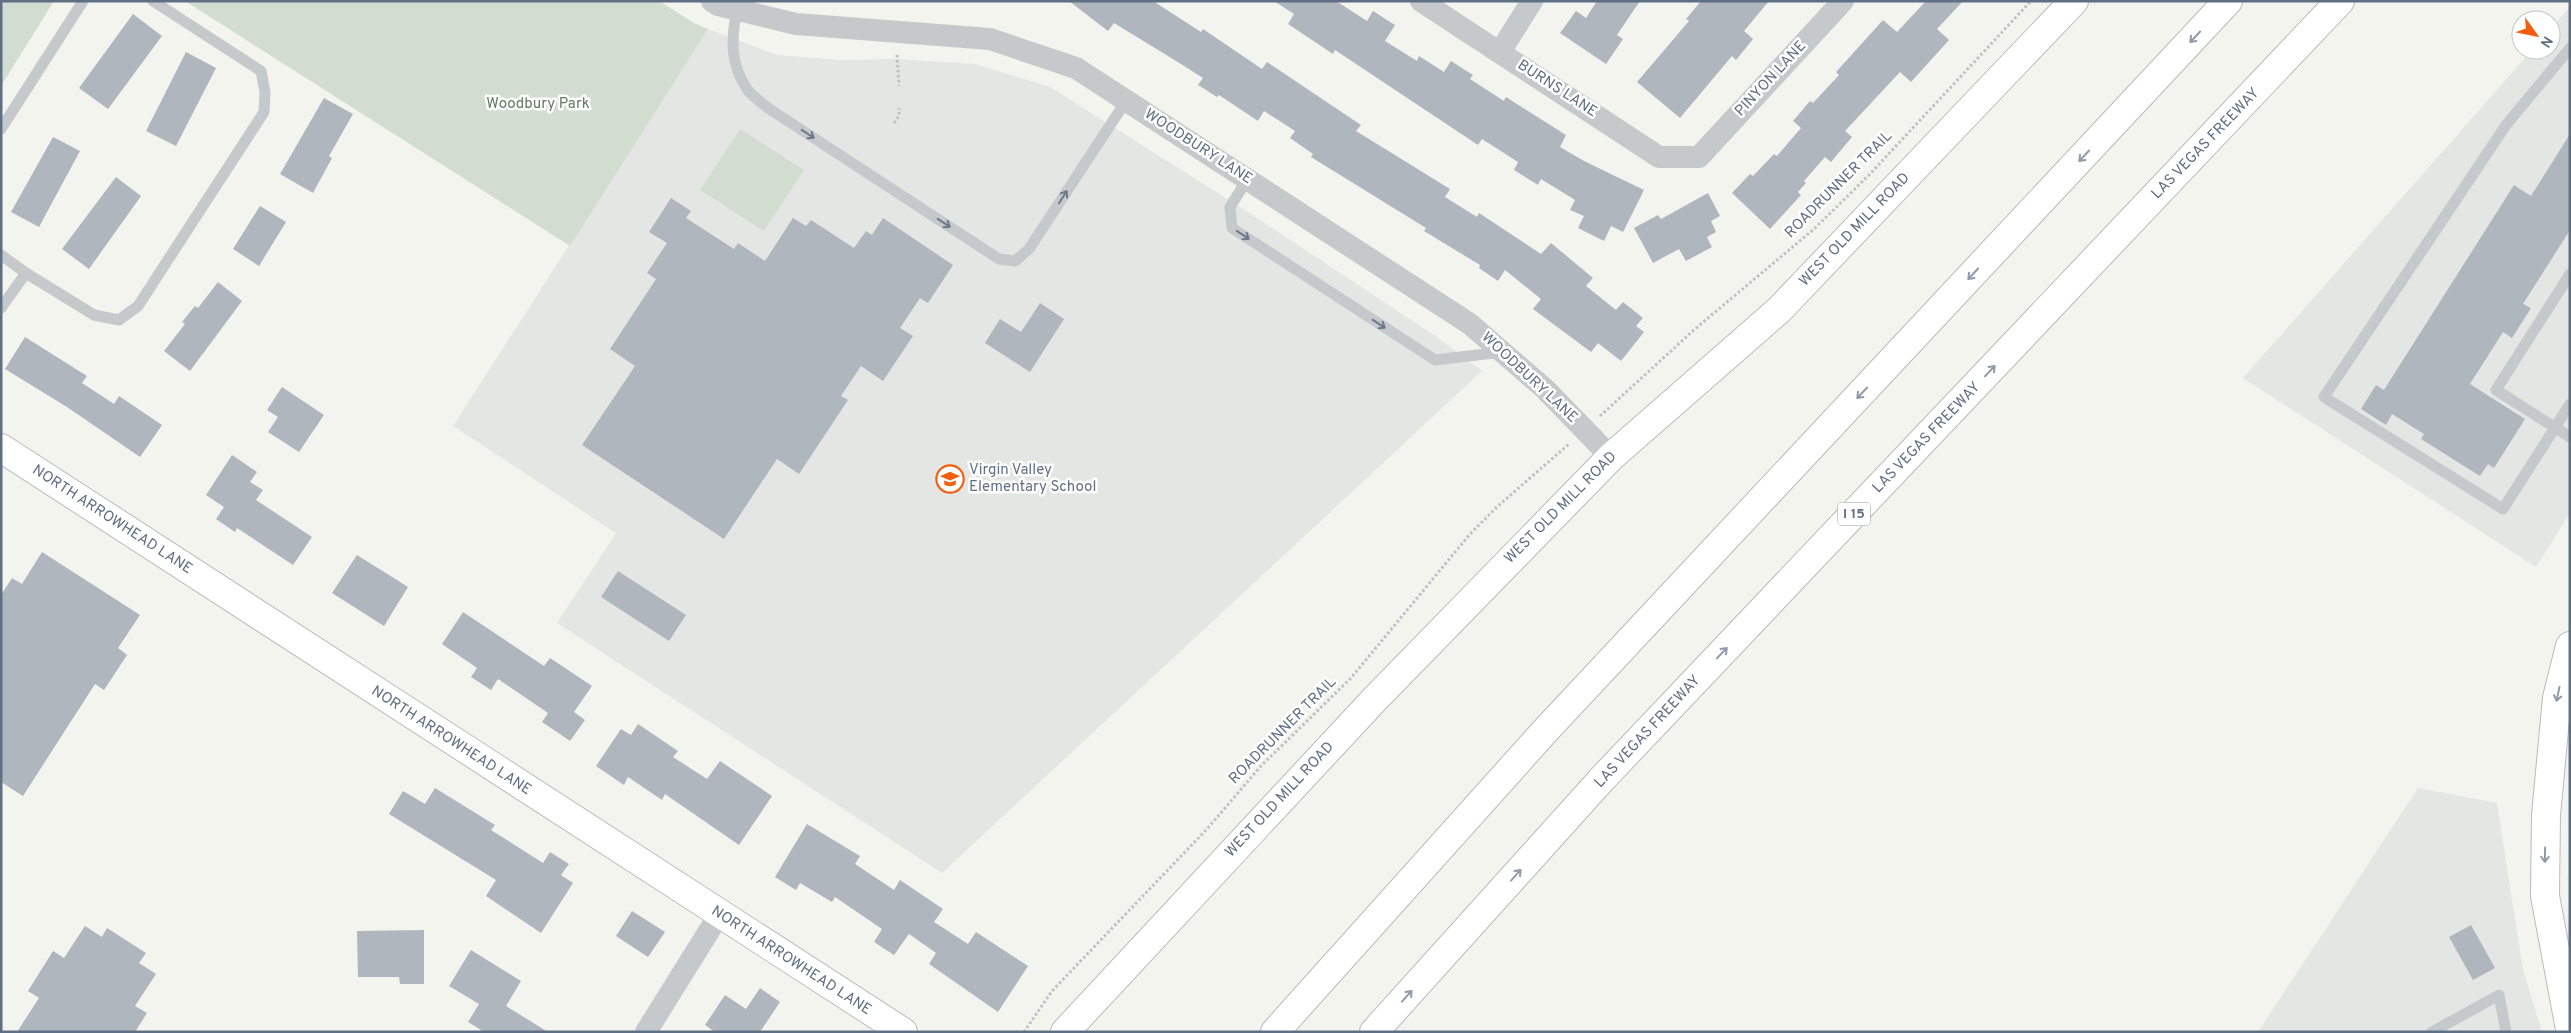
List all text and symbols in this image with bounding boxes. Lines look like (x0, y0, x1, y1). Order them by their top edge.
north arrow (2511, 10, 2561, 60)
one-way arrow (2189, 30, 2201, 43)
text: N (2536, 32, 2556, 50)
street label: PINYON LANE (1731, 37, 1811, 121)
street label: BURNS LANE (1514, 56, 1600, 122)
street label: LAS VEGAS FREEWAY (2148, 84, 2264, 204)
park label: Woodbury Park (486, 95, 590, 114)
street label: WOODBURY LANE (1140, 105, 1256, 189)
street label: ROADRUNNER TRAIL (1781, 127, 1897, 243)
one-way arrow (801, 129, 815, 139)
one-way arrow (2078, 149, 2090, 162)
street label: WEST OLD MILL ROAD (1796, 169, 1914, 291)
one-way arrow (1059, 190, 1069, 204)
one-way arrow (937, 218, 951, 228)
one-way arrow (1235, 230, 1249, 240)
one-way arrow (1967, 268, 1979, 281)
one-way arrow (1371, 319, 1385, 329)
street label: WOODBURY LANE (1477, 328, 1581, 428)
one-way arrow (1984, 364, 1996, 377)
street label: LAS VEGAS FREEWAY (1869, 378, 1985, 498)
one-way arrow (1856, 387, 1868, 399)
street label: WEST OLD MILL ROAD (1501, 448, 1621, 568)
street label: NORTH ARROWHEAD LANE (28, 461, 196, 579)
place label: Virgin Valley Elementary School (969, 461, 1096, 497)
school or university icon: Virgin Valley Elementary School (935, 464, 965, 494)
road number: I 15 (1838, 502, 1870, 526)
one-way arrow (1716, 647, 1728, 660)
street label: LAS VEGAS FREEWAY (1591, 671, 1705, 792)
street label: ROADRUNNER TRAIL (1225, 673, 1341, 789)
street label: NORTH ARROWHEAD LANE (367, 682, 535, 800)
one-way arrow (2553, 685, 2562, 701)
street label: WEST OLD MILL ROAD (1221, 738, 1339, 862)
one-way arrow (2541, 847, 2550, 863)
one-way arrow (1510, 868, 1522, 881)
street label: NORTH ARROWHEAD LANE (707, 902, 875, 1020)
one-way arrow (1401, 989, 1413, 1002)

